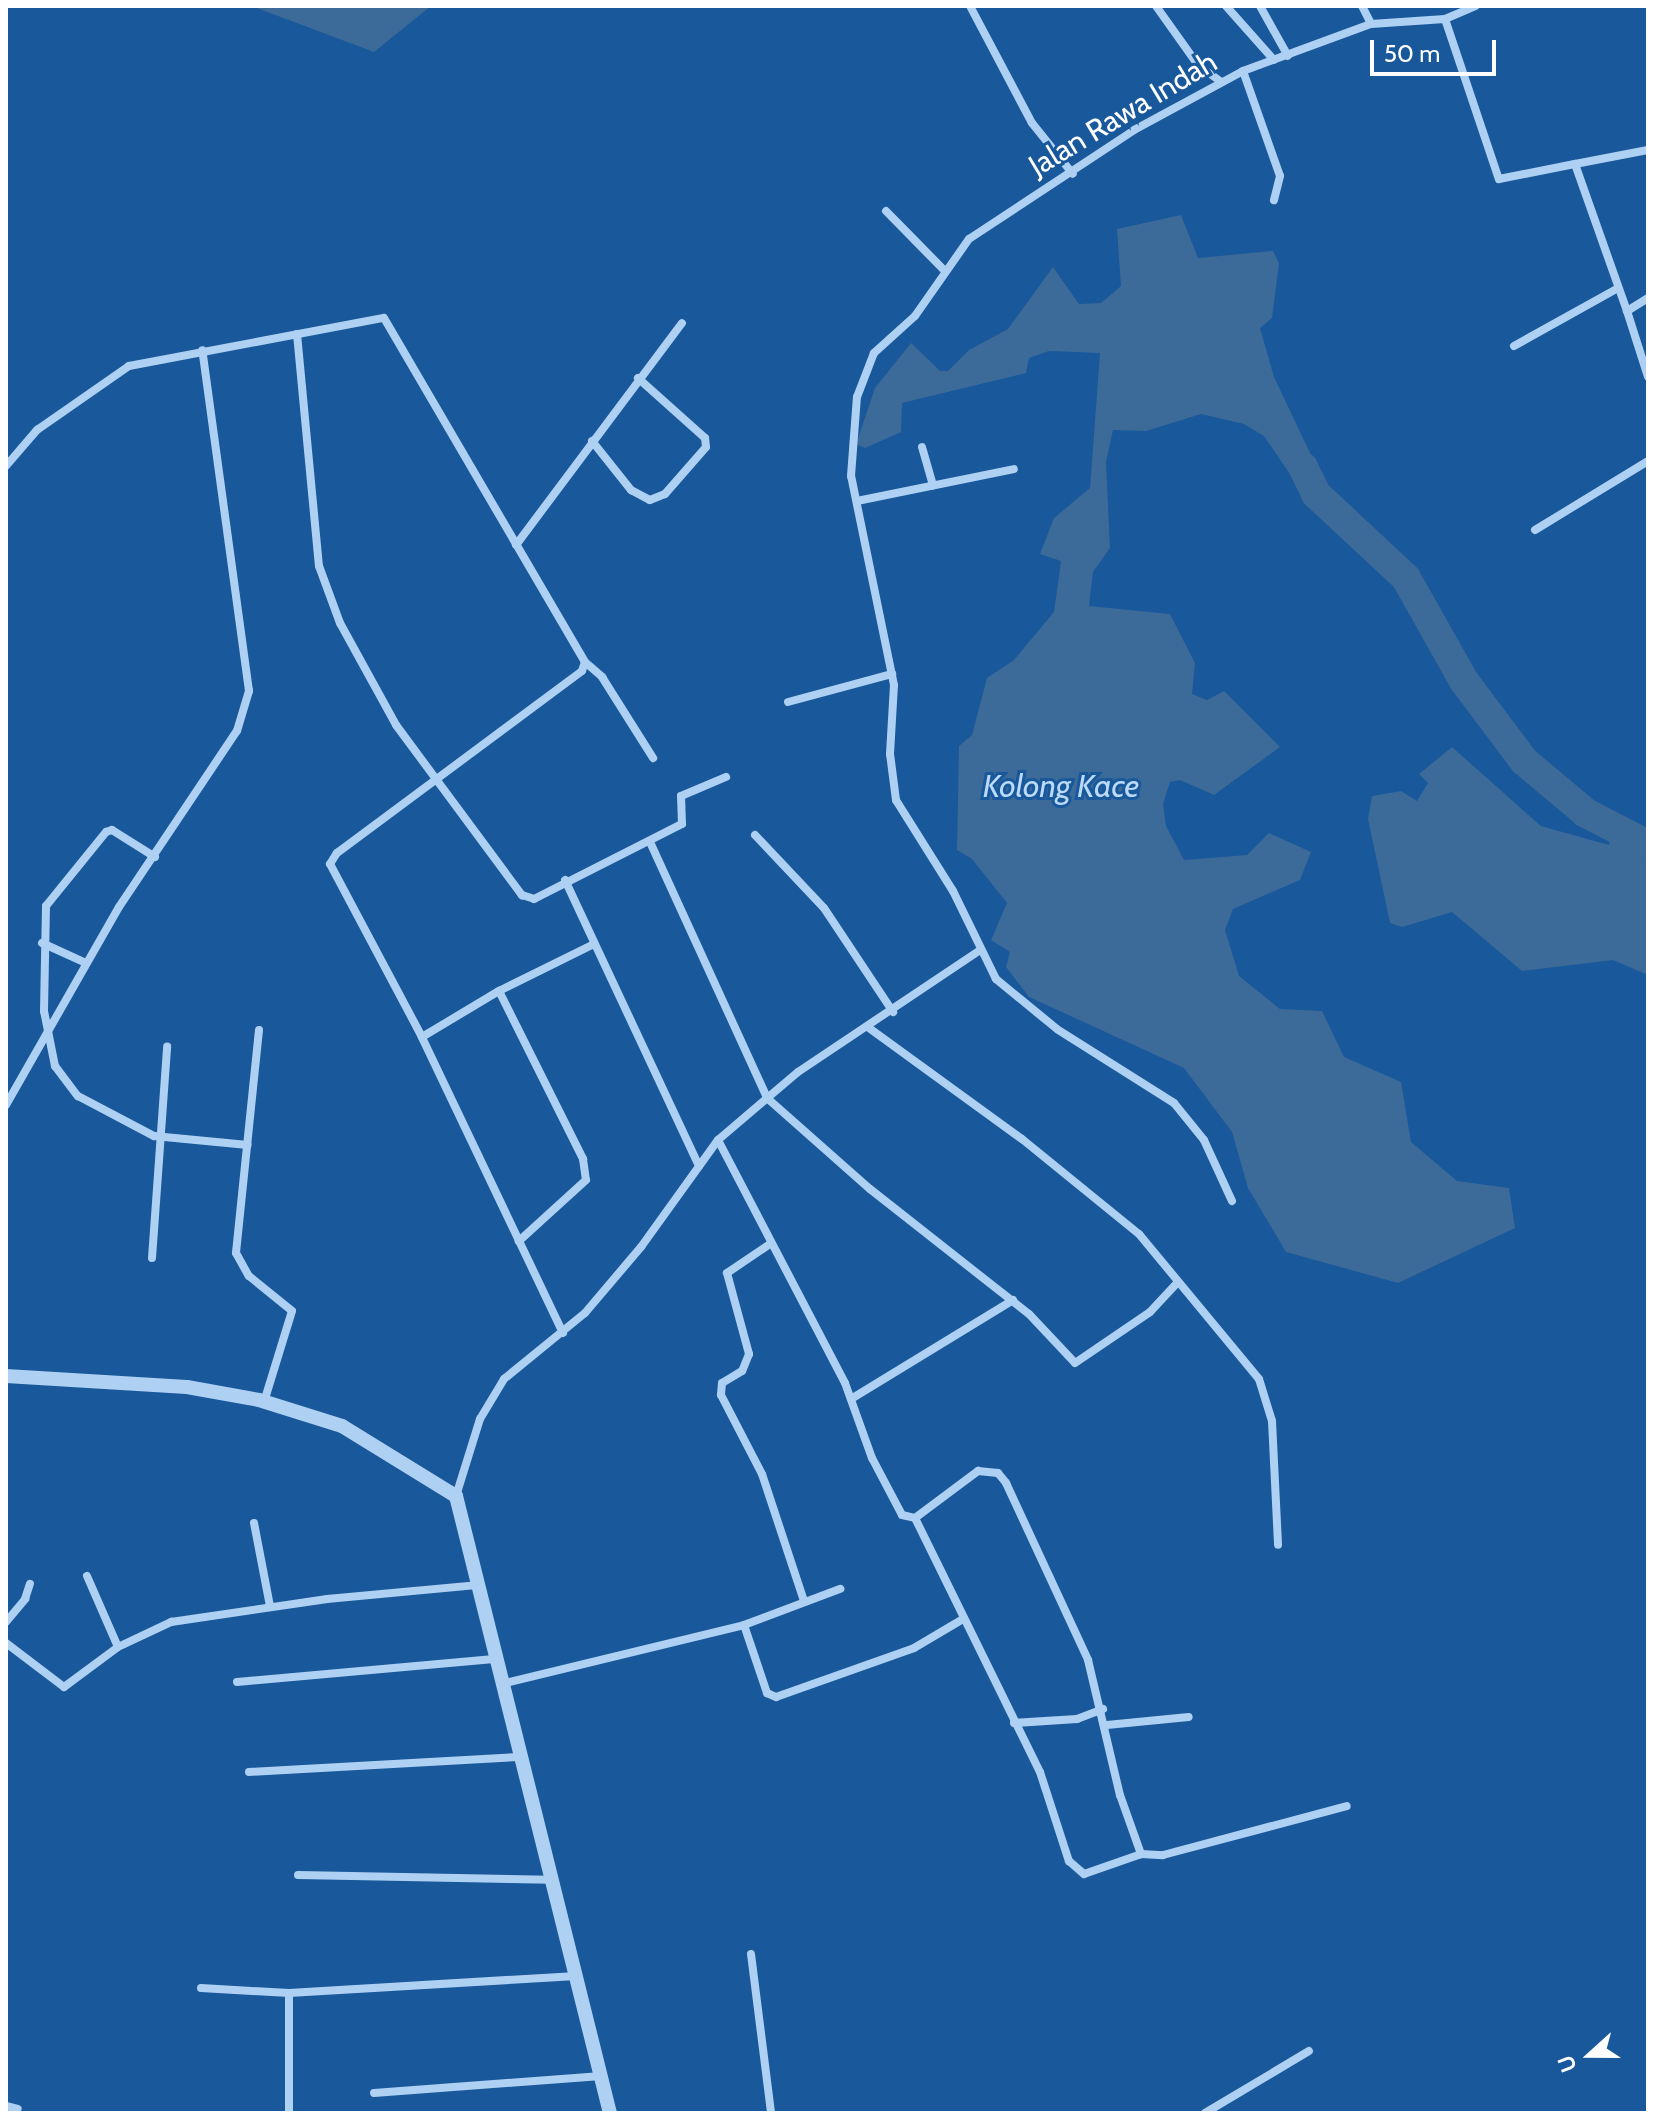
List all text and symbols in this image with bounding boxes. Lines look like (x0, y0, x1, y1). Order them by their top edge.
scale bar (1374, 24, 1500, 74)
text: 50 m (1384, 39, 1440, 68)
street label: Jalan Rawa Indah (1022, 44, 1224, 184)
water label: Kolong Kace (983, 767, 1139, 805)
north arrow (1550, 2015, 1630, 2095)
text: U (1552, 2052, 1583, 2076)

